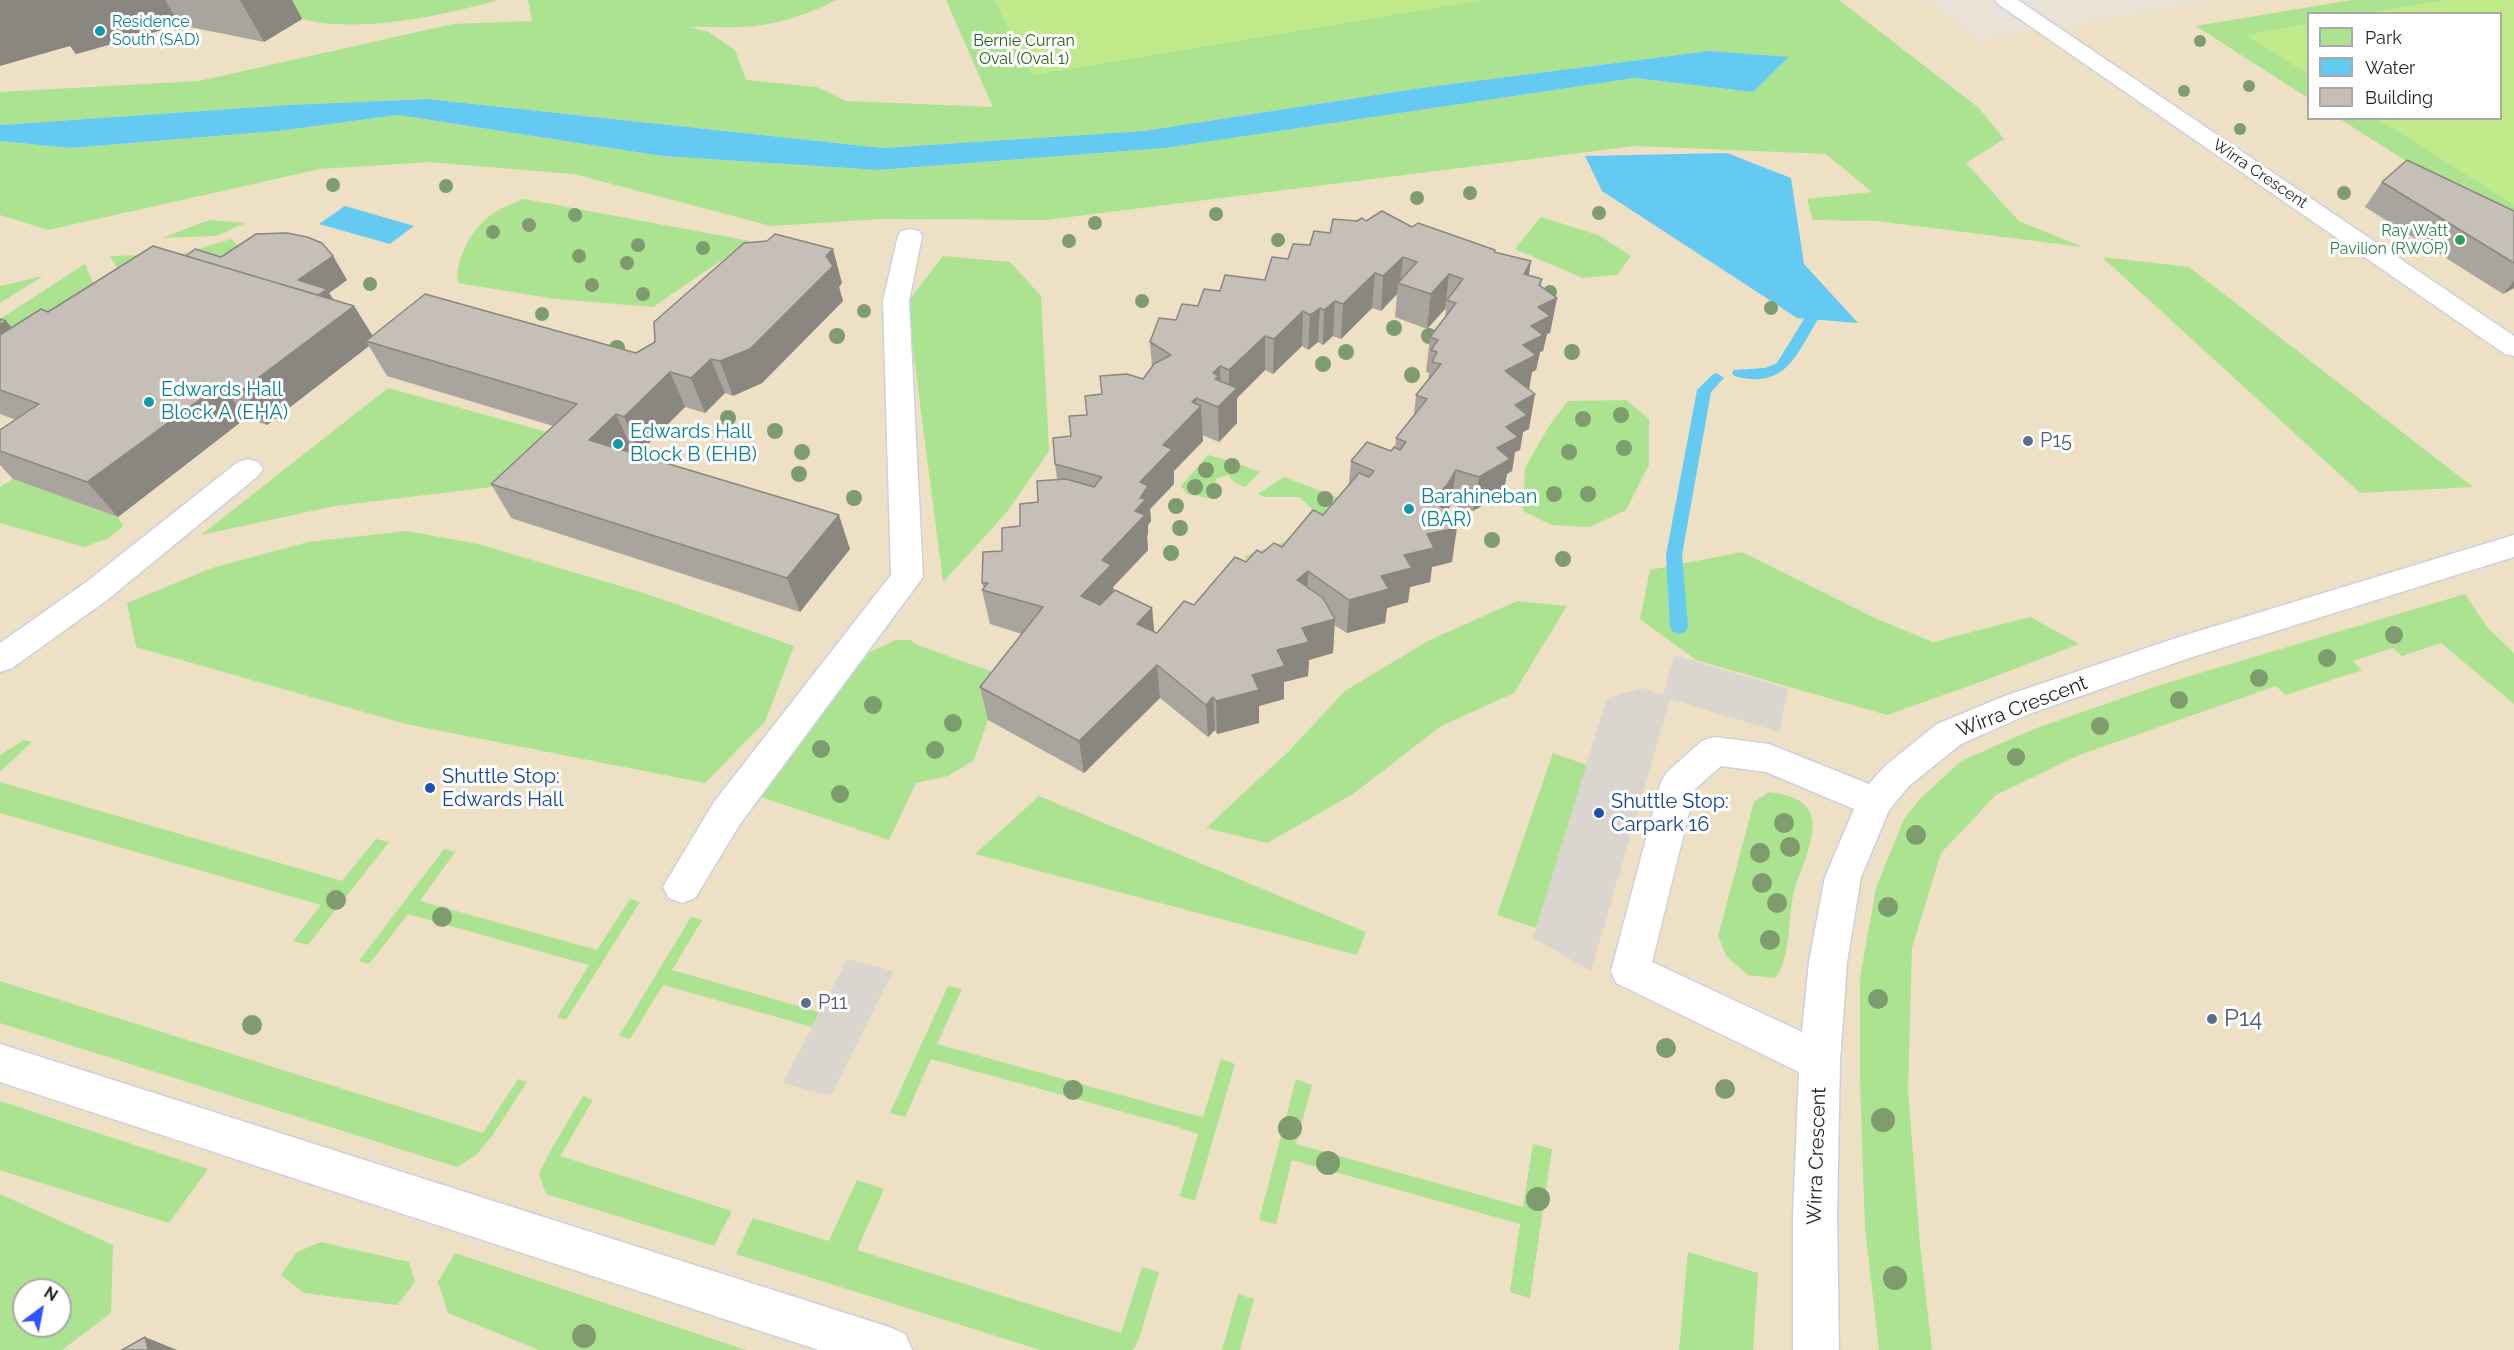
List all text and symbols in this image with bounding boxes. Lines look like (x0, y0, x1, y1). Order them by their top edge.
place label: Residence South (SAD) (112, 12, 200, 50)
legend (2307, 12, 2502, 120)
marker: Residence South (SAD) (93, 24, 107, 38)
text: Park (2365, 27, 2402, 48)
park label: Bernie Curran Oval (Oval 1) (973, 31, 1075, 69)
text: Water (2365, 57, 2415, 78)
text: Building (2365, 87, 2433, 108)
street label: Wirra Crescent (2209, 135, 2311, 213)
place label: Ray Watt Pavilion (RWOP) (2330, 221, 2448, 259)
marker: Ray Watt Pavilion (RWOP) (2453, 233, 2467, 247)
place label: Edwards Hall Block A (EHA) (161, 378, 288, 425)
marker: Edwards Hall Block A (EHA) (142, 395, 156, 409)
place label: Edwards Hall Block B (EHB) (630, 420, 757, 467)
place label: P15 (2040, 429, 2072, 453)
marker: P15 (2021, 434, 2035, 448)
marker: Edwards Hall Block B (EHB) (611, 437, 625, 451)
place label: Barahineban (BAR) (1421, 485, 1537, 532)
marker: Barahineban (BAR) (1402, 502, 1416, 516)
street label: Wirra Crescent (1953, 671, 2091, 743)
place label: Shuttle Stop: Edwards Hall (442, 765, 564, 812)
marker: Shuttle Stop: Edwards Hall (423, 781, 437, 795)
place label: Shuttle Stop: Carpark 16 (1611, 790, 1729, 837)
marker: Shuttle Stop: Carpark 16 (1592, 806, 1606, 820)
place label: P11 (818, 991, 848, 1015)
marker: P11 (799, 996, 813, 1010)
place label: P14 (2224, 1005, 2262, 1033)
marker: P14 (2205, 1012, 2219, 1026)
street label: Wirra Crescent (1803, 1087, 1831, 1225)
north arrow (12, 1278, 72, 1338)
text: N (41, 1283, 61, 1305)

